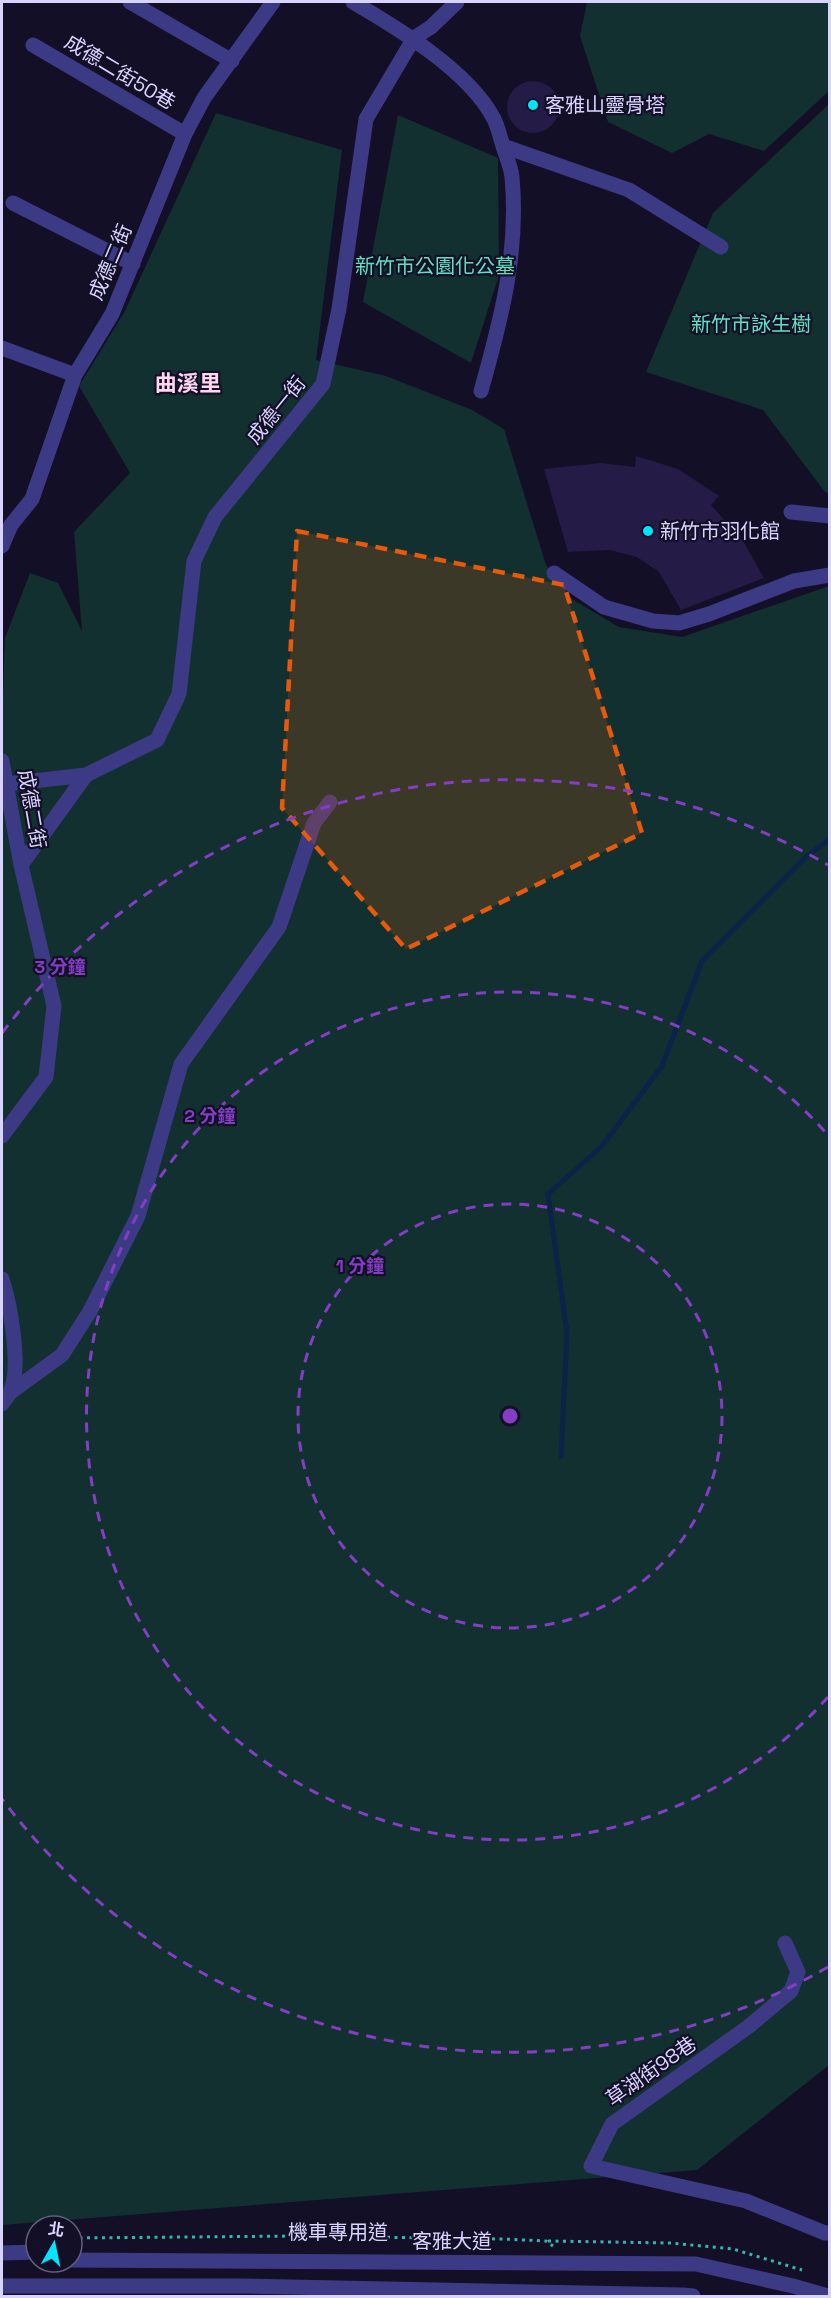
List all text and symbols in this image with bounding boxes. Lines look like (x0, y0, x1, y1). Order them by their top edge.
street label: 成德二街50巷 (60, 29, 180, 115)
place label: 客雅山靈骨塔 (545, 92, 665, 118)
marker: 客雅山靈骨塔 (526, 98, 540, 112)
street label: 成德二街 (82, 220, 138, 304)
park label: 新竹市公園化公墓 (355, 253, 515, 279)
park label: 新竹市詠生樹 (691, 311, 811, 337)
district label: 曲溪里 (155, 369, 221, 397)
street label: 成德一街 (241, 371, 311, 449)
place label: 新竹市羽化館 (660, 518, 780, 544)
marker: 新竹市羽化館 (641, 524, 655, 538)
street label: 成德二街 (12, 767, 52, 851)
text: 3 分鐘 (34, 955, 86, 978)
text: 2 分鐘 (184, 1104, 236, 1127)
text: 1 分鐘 (336, 1254, 384, 1277)
centre of rings (500, 1406, 520, 1426)
street label: 草湖街98巷 (601, 2030, 701, 2112)
north arrow (24, 2214, 84, 2274)
text: 北 (47, 2218, 66, 2241)
street label: 機車專用道 (288, 2219, 388, 2245)
street label: 客雅大道 (412, 2228, 492, 2254)

